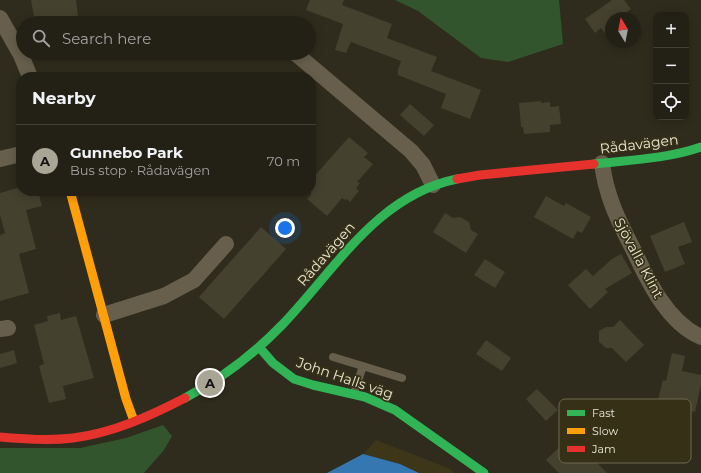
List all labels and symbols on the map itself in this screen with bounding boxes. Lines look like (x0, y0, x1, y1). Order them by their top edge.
north arrow (605, 12, 641, 48)
street label: Rådavägen (599, 130, 679, 158)
street label: Sjövalla Klint (610, 215, 668, 302)
your location (275, 218, 295, 238)
street label: Rådavägen (293, 218, 359, 290)
street label: John Halls väg (293, 353, 396, 403)
pin: A (197, 368, 223, 398)
legend (559, 399, 691, 463)
text: Fast (592, 406, 616, 420)
text: Slow (592, 424, 618, 438)
text: Jam (591, 442, 616, 456)

